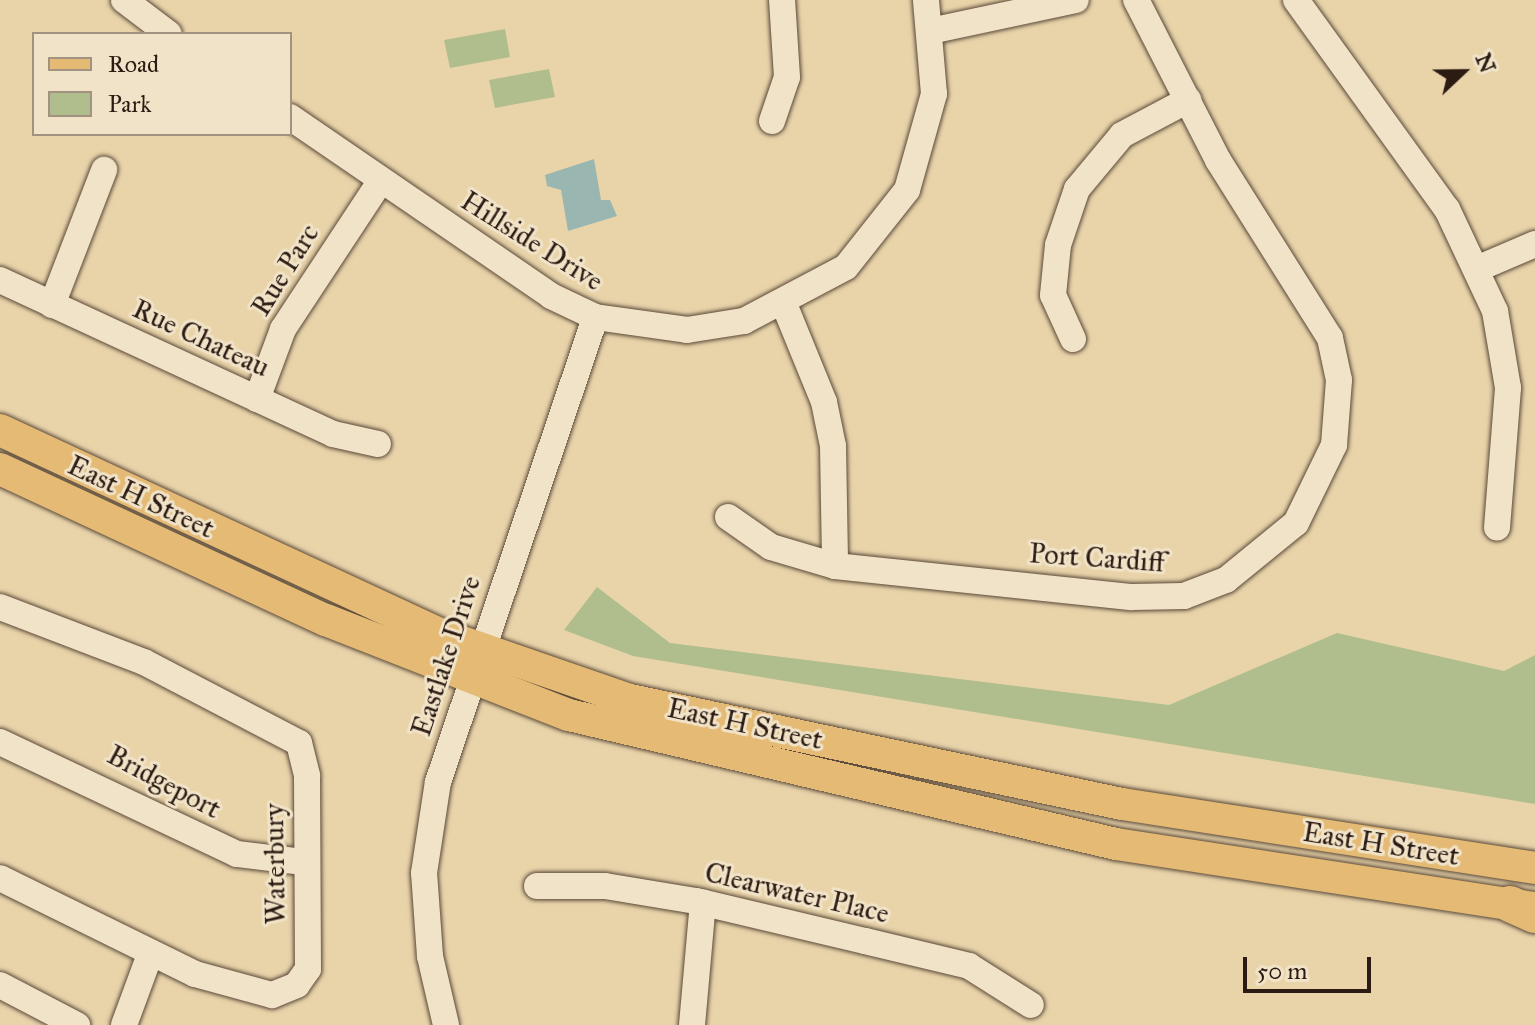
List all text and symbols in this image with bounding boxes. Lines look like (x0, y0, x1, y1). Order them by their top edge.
legend (32, 32, 292, 136)
north arrow (1423, 32, 1503, 112)
text: Road (108, 49, 159, 79)
text: N (1470, 49, 1502, 77)
text: Park (108, 89, 151, 119)
street label: Hillside Drive (455, 184, 609, 298)
street label: Rue Parc (244, 218, 326, 322)
street label: Rue Chateau (127, 292, 275, 384)
street label: East H Street (62, 448, 220, 546)
street label: Port Cardiff (1028, 537, 1166, 579)
street label: Eastlake Drive (404, 572, 488, 740)
street label: East H Street (664, 691, 826, 757)
street label: Bridgeport (101, 738, 227, 826)
street label: Waterbury (257, 803, 293, 925)
street label: East H Street (1300, 815, 1462, 873)
street label: Clearwater Place (702, 856, 892, 930)
scale bar (1247, 941, 1375, 991)
text: 50 m (1257, 956, 1307, 986)

